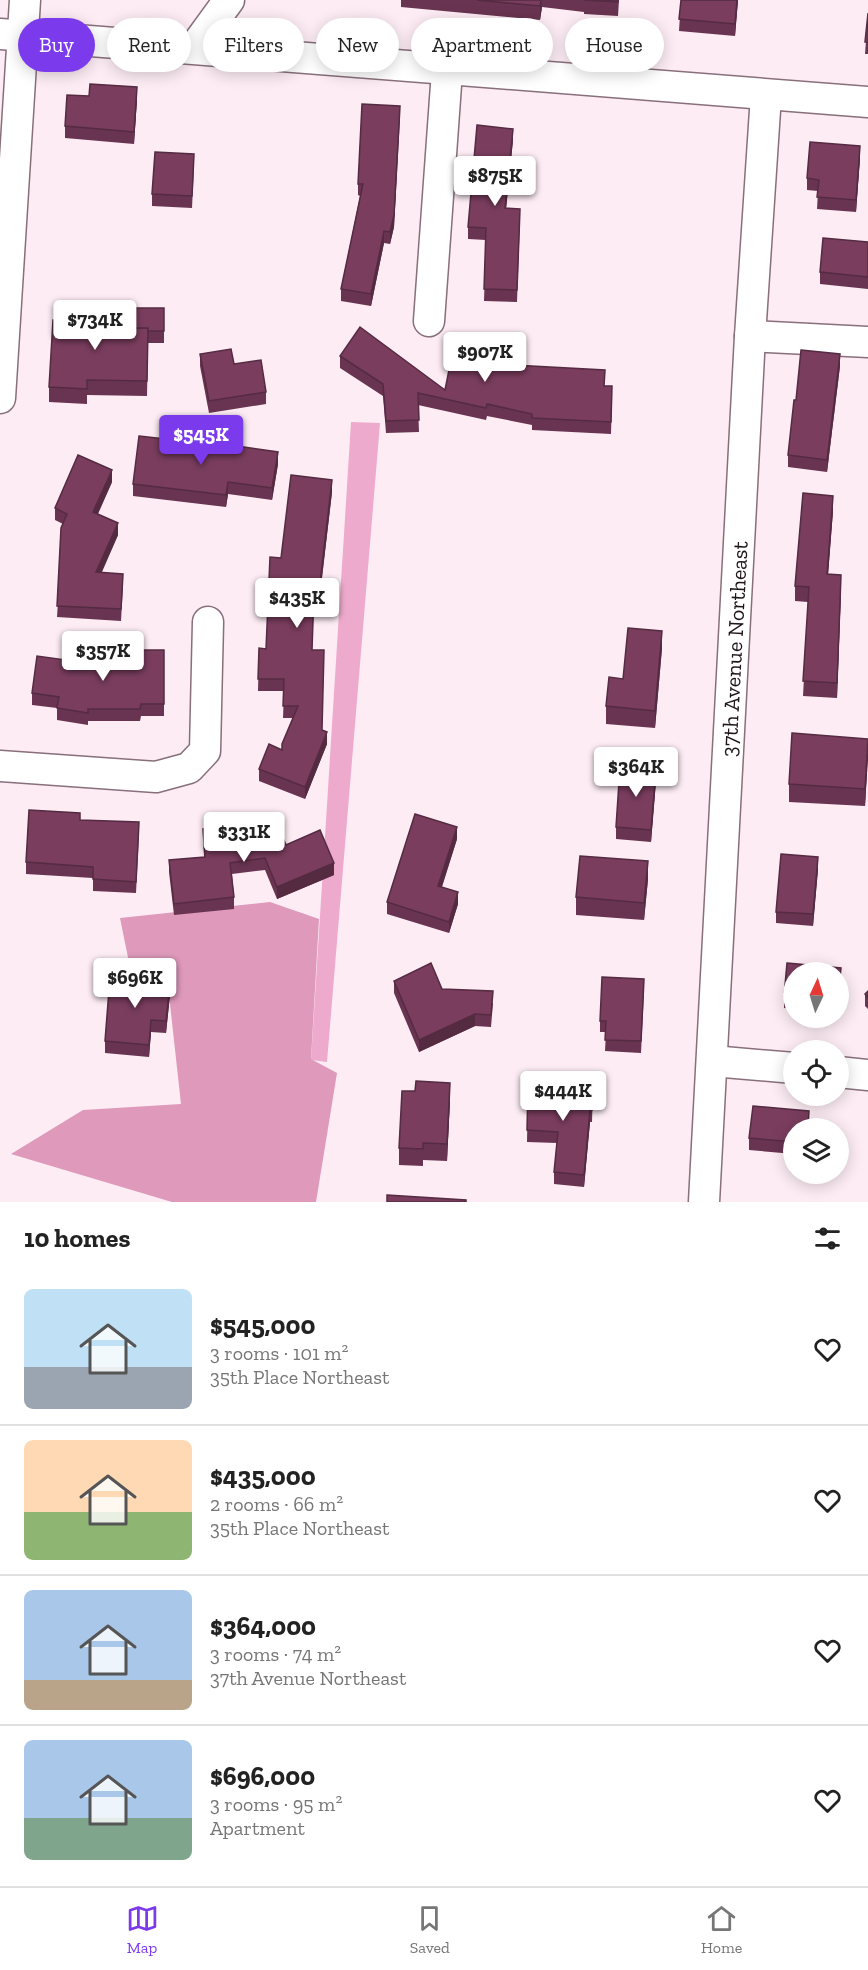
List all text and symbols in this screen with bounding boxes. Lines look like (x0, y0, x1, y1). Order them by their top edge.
chip: Buy (18, 18, 95, 72)
chip: Rent (107, 18, 191, 72)
chip: Filters (203, 18, 304, 72)
chip: New (316, 18, 399, 72)
chip: Apartment (411, 18, 553, 72)
chip: House (565, 18, 664, 72)
pin: $875K (453, 156, 537, 207)
text: $875K (468, 163, 522, 187)
pin: $734K (53, 300, 137, 351)
text: $734K (67, 307, 123, 331)
pin: $907K (443, 332, 527, 383)
text: $907K (457, 339, 513, 363)
pin: $545K (159, 415, 243, 466)
text: $545K (173, 422, 229, 446)
street label: 37th Avenue Northeast (715, 540, 754, 758)
pin: $435K (255, 578, 339, 629)
text: $435K (269, 585, 325, 609)
pin: $357K (61, 631, 145, 682)
text: $357K (76, 638, 130, 662)
pin: $364K (594, 747, 678, 798)
text: $364K (608, 754, 664, 778)
pin: $331K (202, 812, 286, 863)
text: $331K (218, 819, 270, 843)
pin: $696K (93, 958, 177, 1009)
north arrow (783, 962, 849, 1028)
map controls (783, 962, 849, 1184)
text: $696K (107, 965, 163, 989)
button: locate (783, 1040, 849, 1106)
pin: $444K (521, 1071, 605, 1122)
text: $444K (534, 1078, 592, 1102)
button: layers (783, 1118, 849, 1184)
text: 10 homes (24, 1222, 130, 1254)
icon: filters (811, 1222, 844, 1255)
text: $545,000 (210, 1309, 315, 1341)
icon: home (72, 1313, 144, 1385)
icon: heart (811, 1333, 844, 1366)
text: 3 rooms · 101 m² (210, 1341, 348, 1365)
text: 35th Place Northeast (210, 1365, 389, 1389)
text: $435,000 (210, 1460, 316, 1492)
icon: home (72, 1464, 144, 1536)
icon: heart (811, 1484, 844, 1517)
text: 2 rooms · 66 m² (210, 1492, 343, 1516)
text: 35th Place Northeast (210, 1516, 389, 1540)
text: $364,000 (210, 1610, 316, 1642)
icon: home (72, 1614, 144, 1686)
icon: heart (811, 1634, 844, 1667)
text: 3 rooms · 74 m² (210, 1642, 341, 1666)
text: 37th Avenue Northeast (210, 1666, 406, 1690)
text: $696,000 (210, 1760, 315, 1792)
icon: home (72, 1764, 144, 1836)
icon: heart (811, 1784, 844, 1817)
text: 3 rooms · 95 m² (210, 1792, 342, 1816)
text: Apartment (210, 1816, 305, 1840)
tab: Map (126, 1902, 159, 1957)
tab: Saved (410, 1902, 450, 1957)
tab: Home (701, 1902, 742, 1957)

